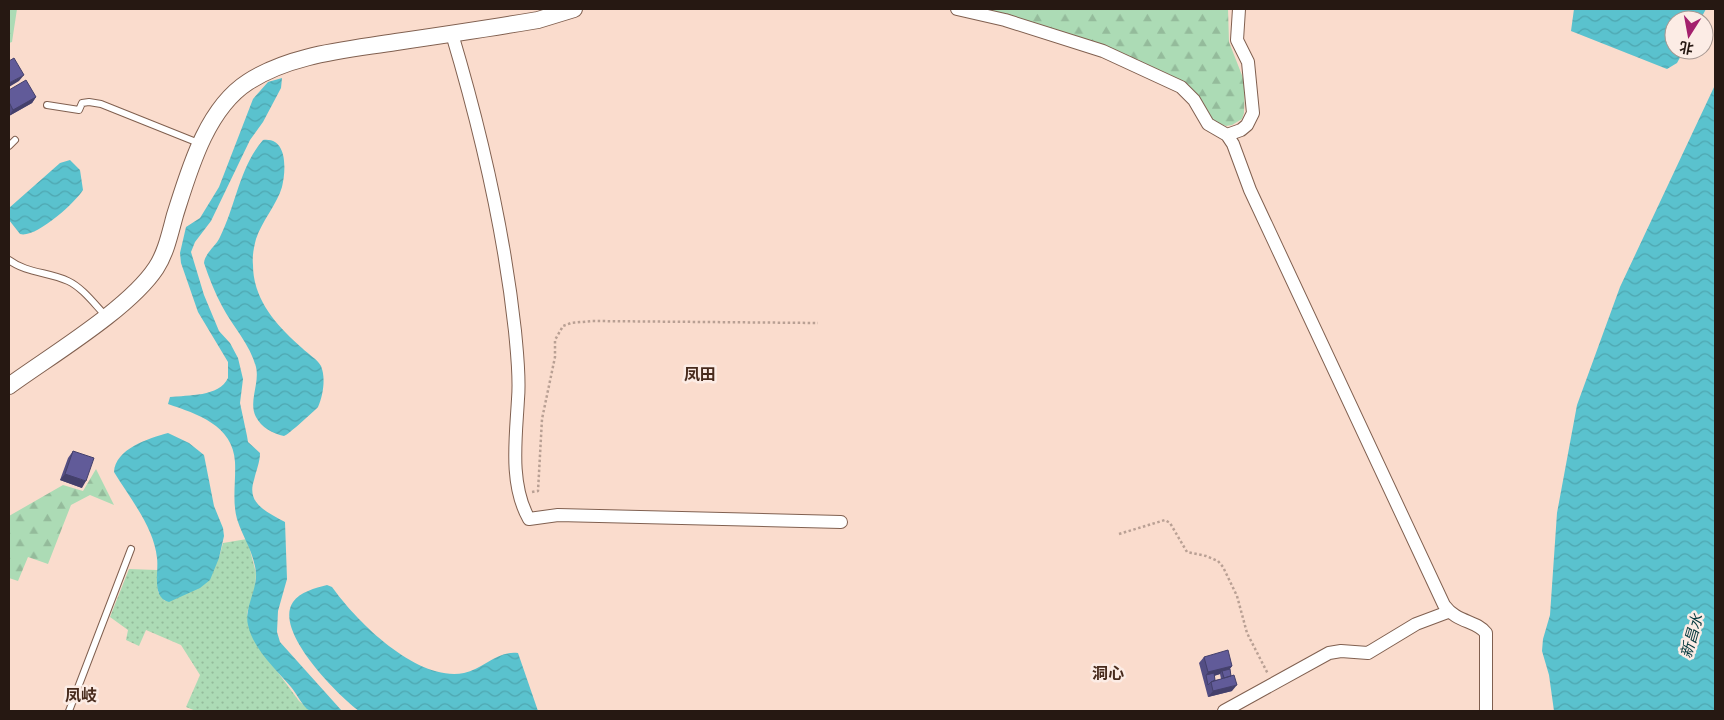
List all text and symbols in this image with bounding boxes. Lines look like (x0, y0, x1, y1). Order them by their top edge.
north arrow (1664, 10, 1714, 60)
text: 北 (1678, 38, 1695, 57)
district label: 凤田 (684, 365, 716, 385)
water label: 新昌水 (1677, 611, 1707, 660)
district label: 洞心 (1092, 664, 1124, 684)
district label: 凤岐 (65, 686, 97, 706)

